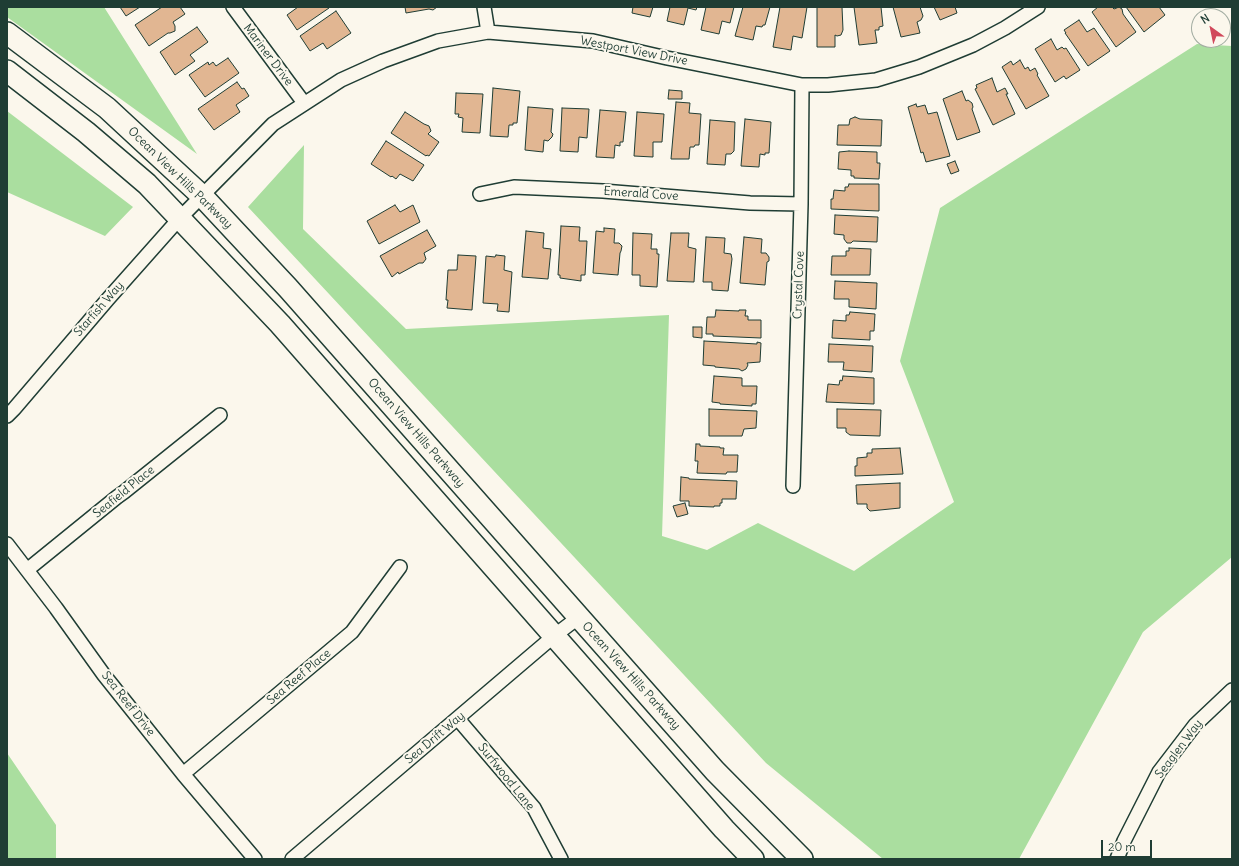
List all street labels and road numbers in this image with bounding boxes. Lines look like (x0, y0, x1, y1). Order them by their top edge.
street label: Mariner Drive (240, 21, 296, 89)
street label: Westport View Drive (579, 34, 689, 68)
street label: Ocean View Hills Parkway (125, 124, 235, 232)
street label: Emerald Cove (603, 184, 679, 204)
street label: Crystal Cove (791, 251, 807, 319)
street label: Starfish Way (71, 279, 127, 339)
street label: Ocean View Hills Parkway (365, 375, 467, 491)
street label: Seafield Place (90, 463, 158, 521)
street label: Ocean View Hills Parkway (579, 619, 683, 733)
street label: Sea Reef Place (264, 646, 334, 708)
street label: Sea Reef Drive (98, 669, 158, 739)
street label: Sea Drift Way (402, 709, 468, 767)
street label: Seaglen Way (1152, 717, 1206, 781)
street label: Surfwood Lane (475, 741, 537, 813)

